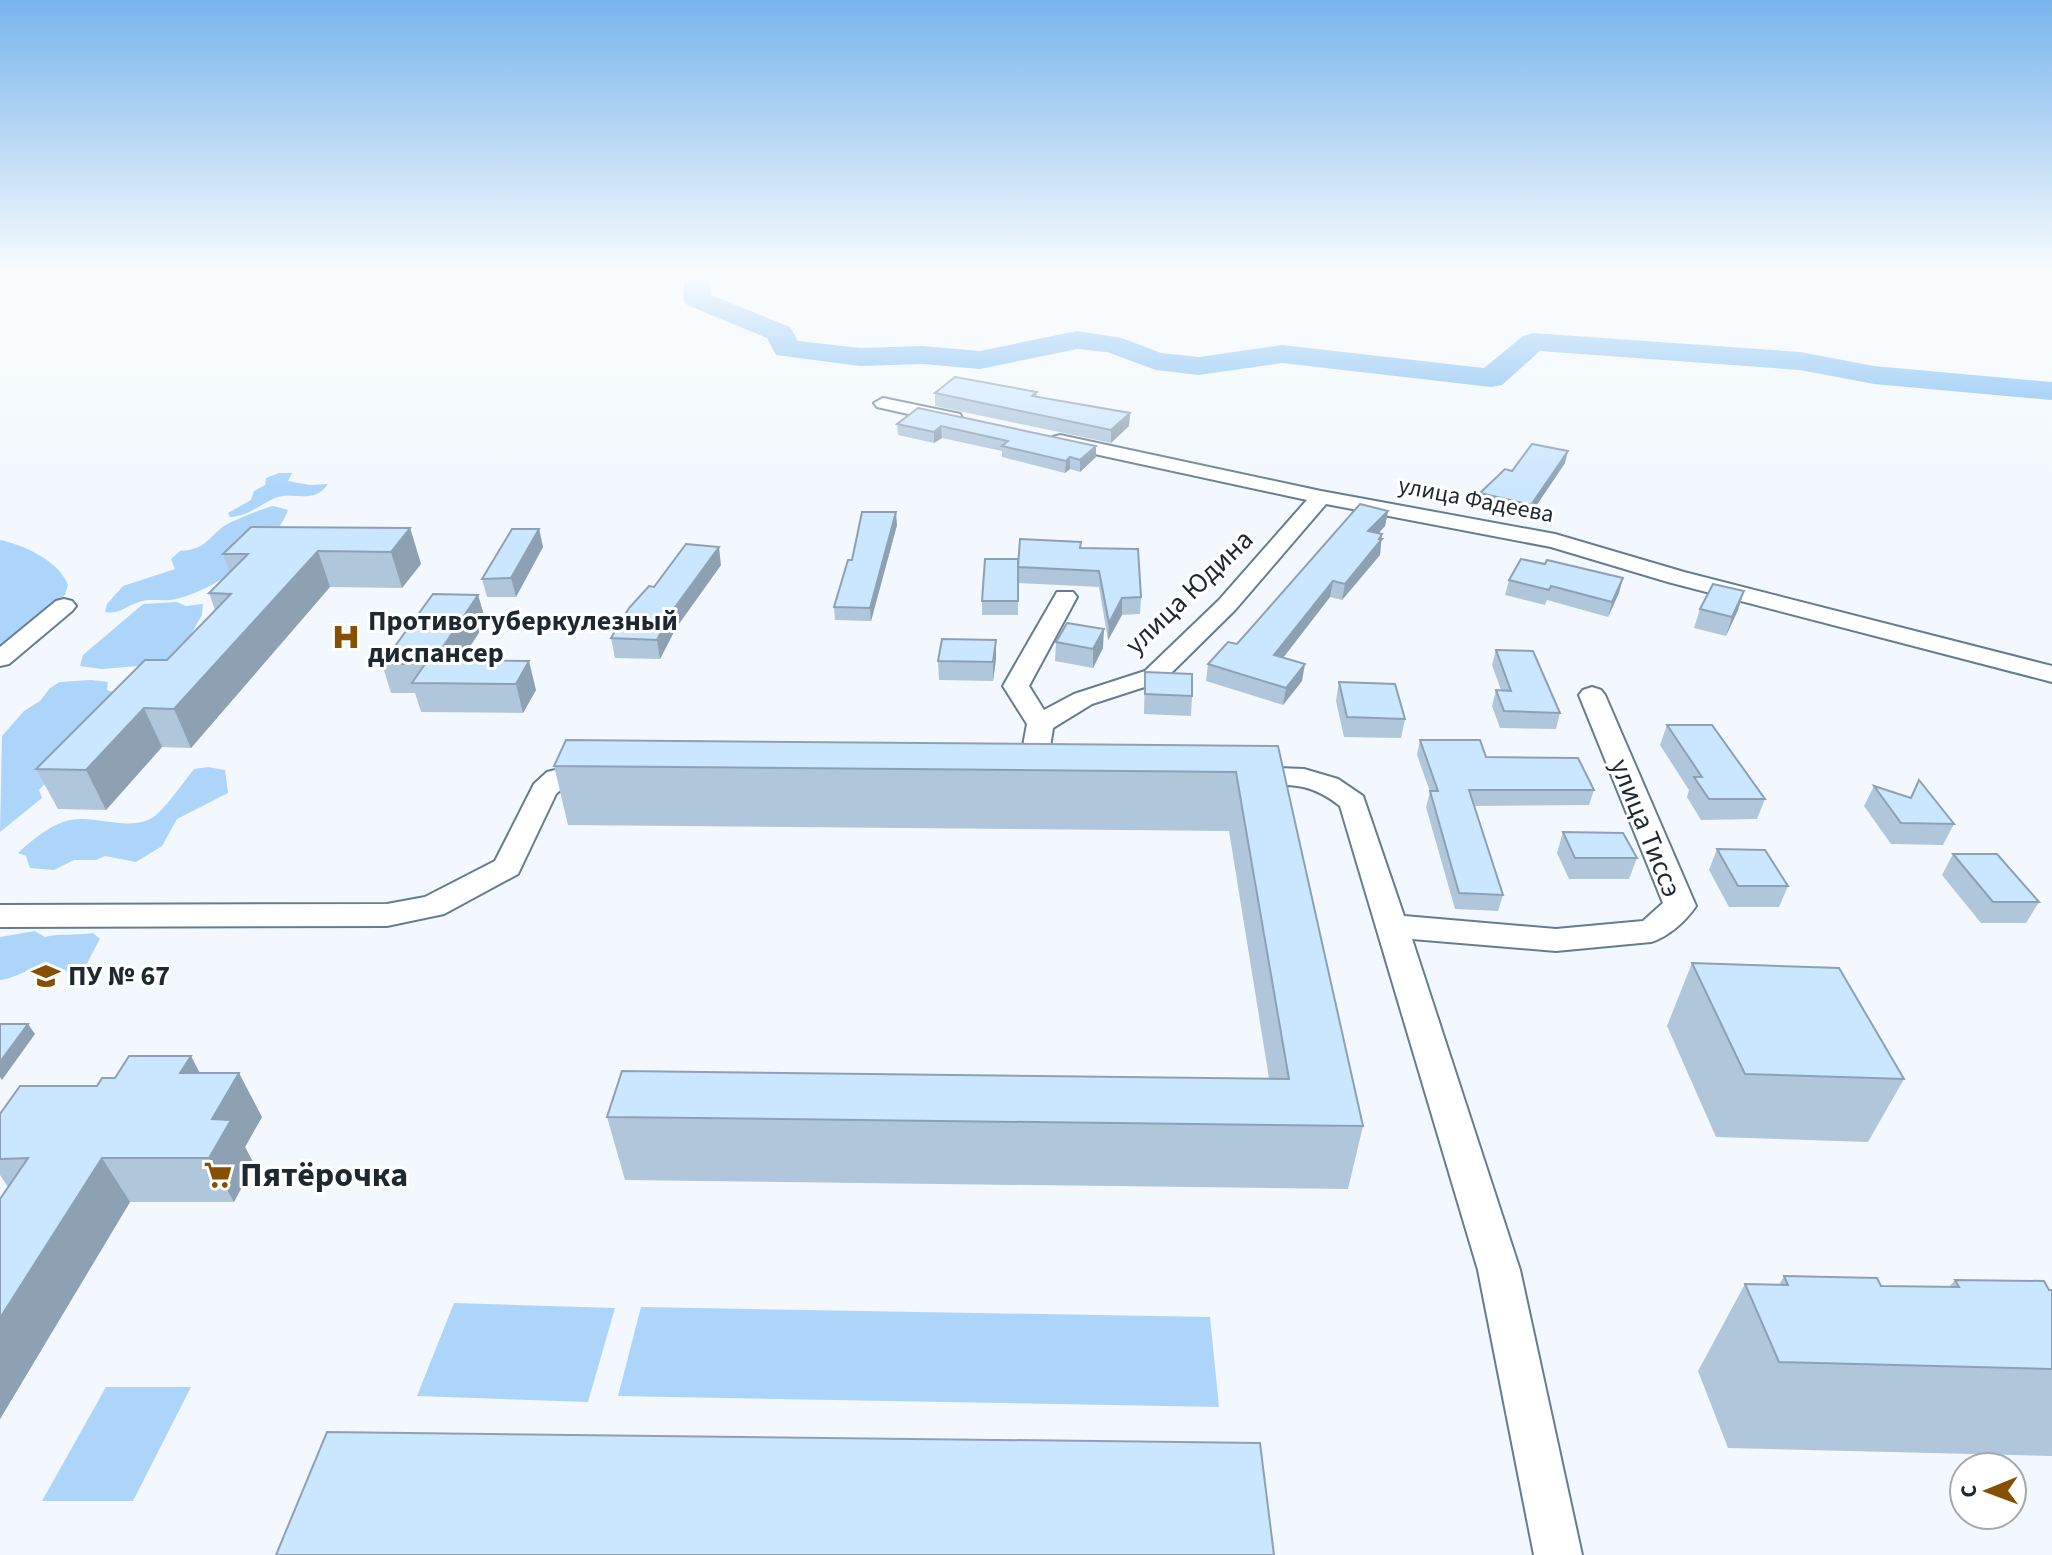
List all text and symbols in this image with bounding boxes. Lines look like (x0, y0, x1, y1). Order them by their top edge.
street label: улица Фадеева (1395, 468, 1557, 532)
street label: улица Юдина (1116, 520, 1262, 664)
place label: Противотуберкулезный диспансер (368, 601, 678, 673)
hospital icon: Противотуберкулезный диспансер (331, 622, 361, 652)
street label: улица Тиссэ (1600, 753, 1692, 903)
place label: ПУ № 67 (68, 956, 170, 996)
school or university icon: ПУ № 67 (31, 961, 61, 991)
place label: Пятёрочка (240, 1151, 408, 1200)
supermarket icon: Пятёрочка (203, 1160, 233, 1190)
north arrow (1948, 1451, 2028, 1531)
text: С (1953, 1484, 1985, 1498)

